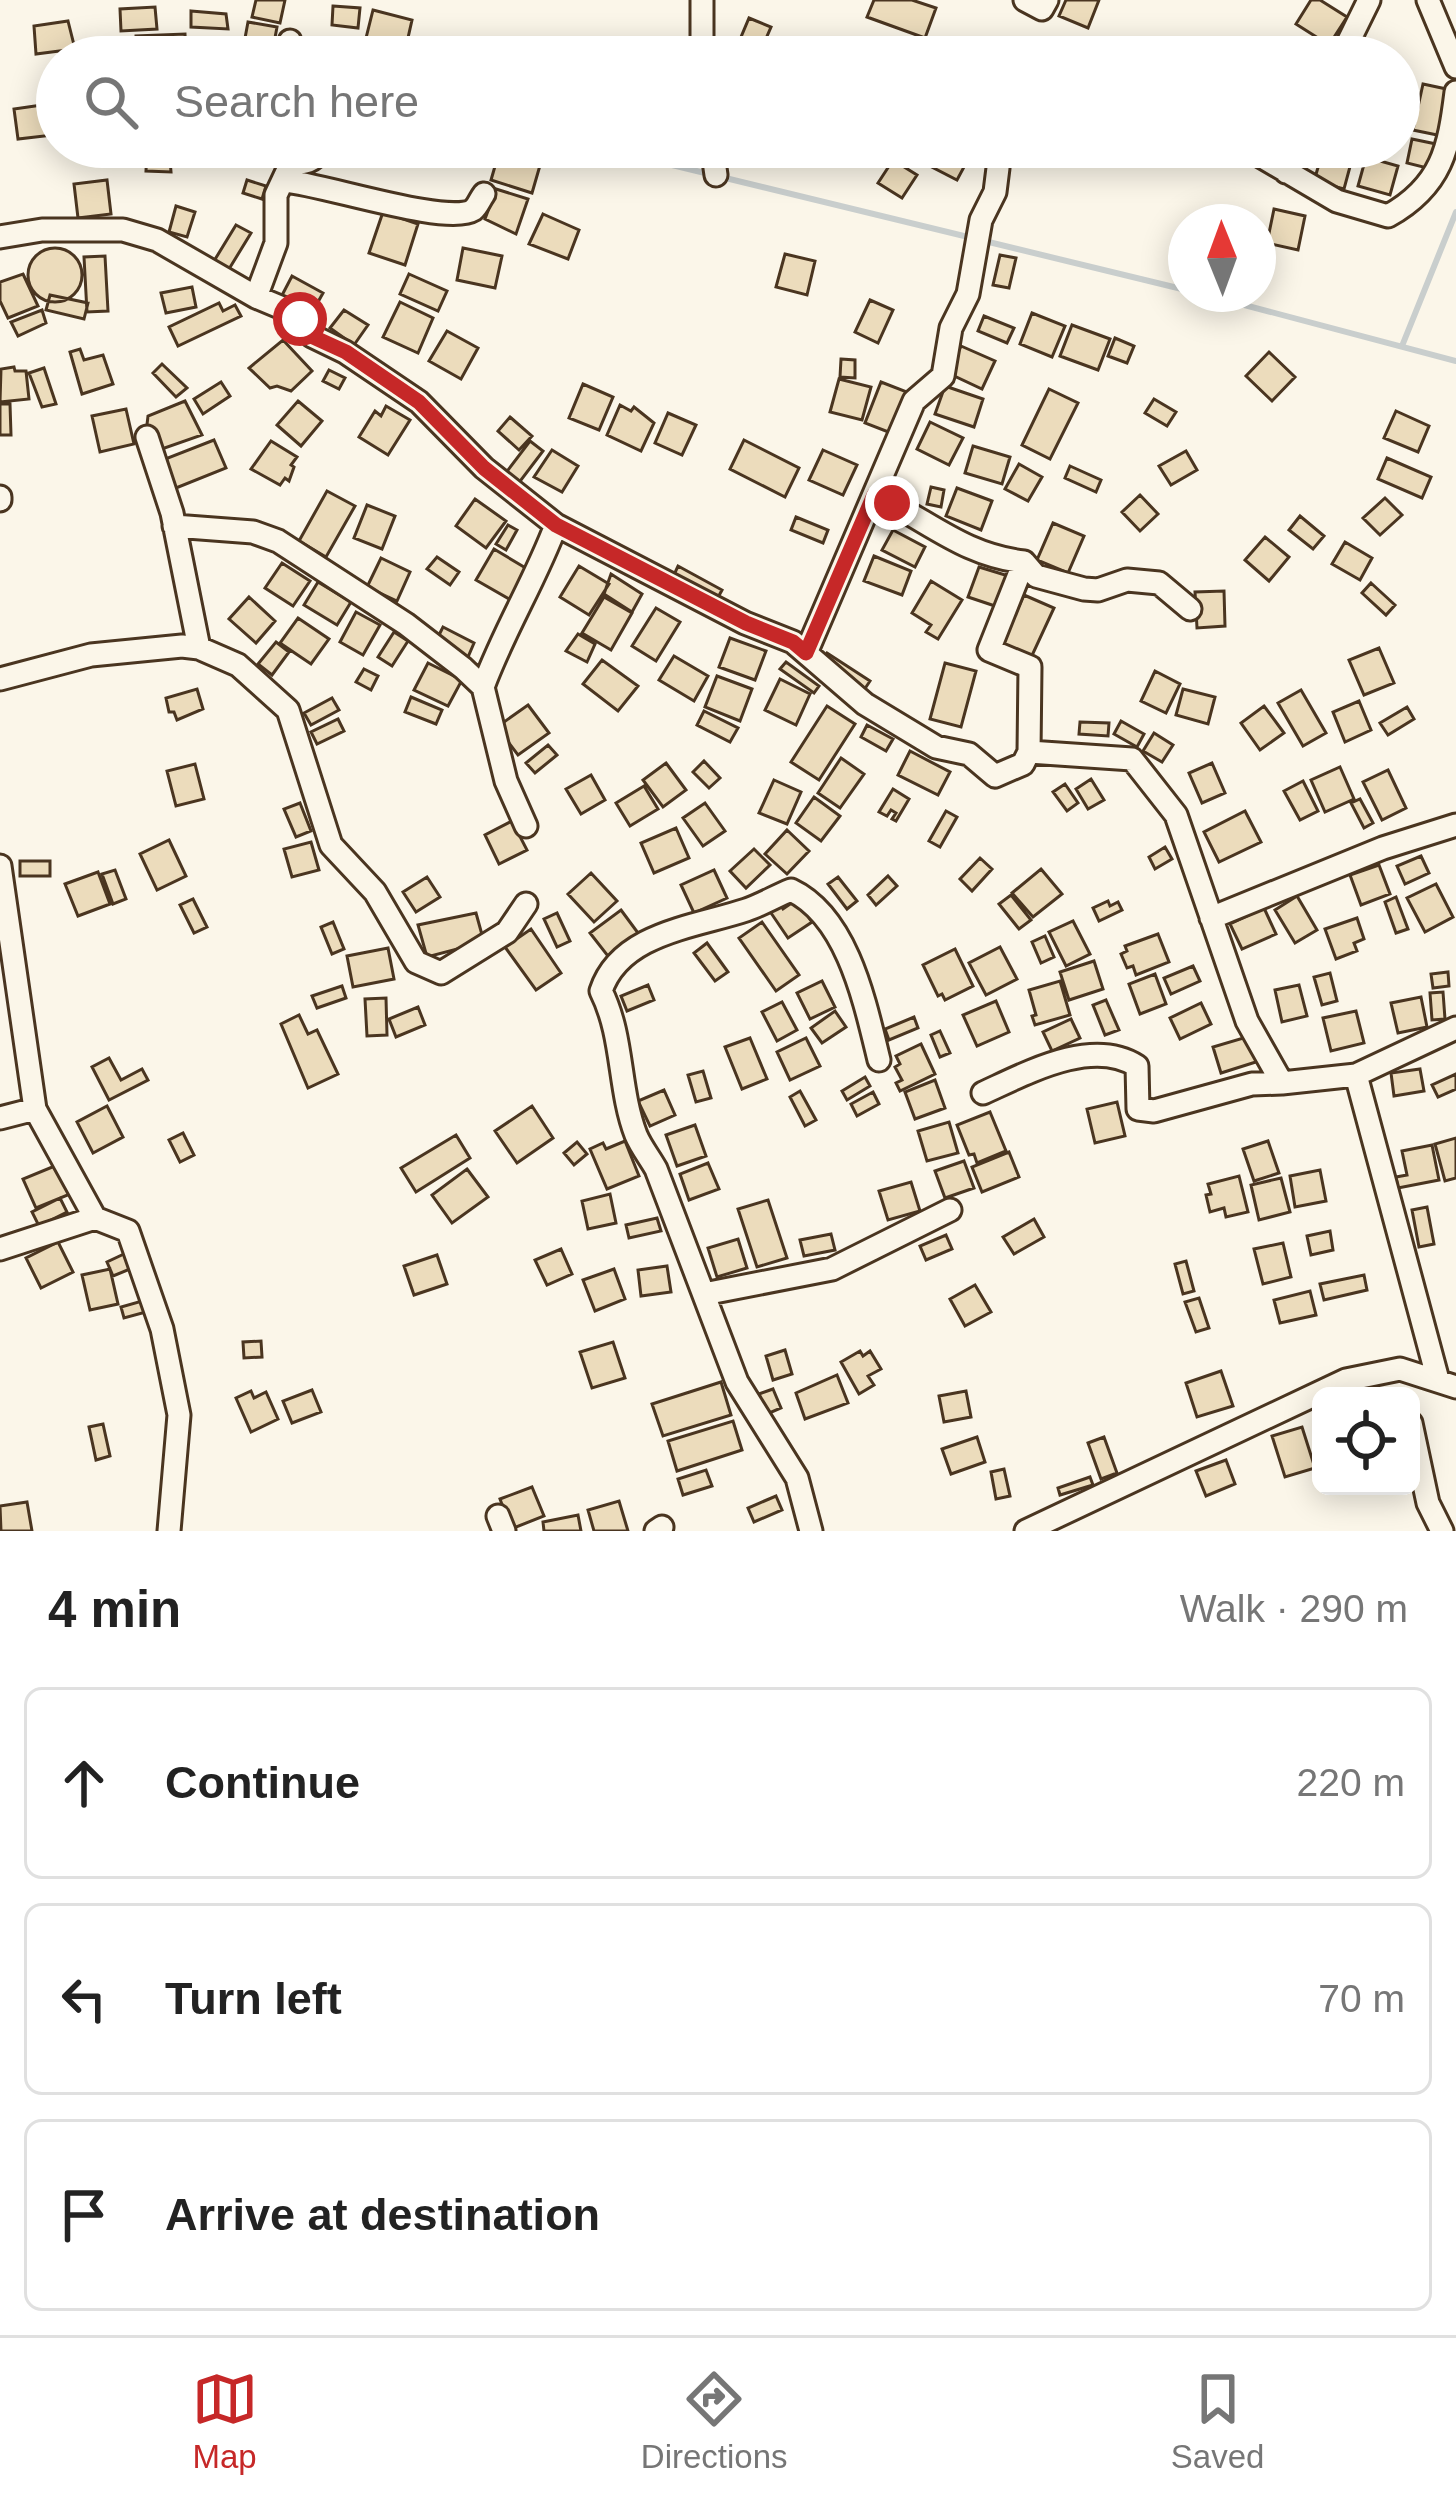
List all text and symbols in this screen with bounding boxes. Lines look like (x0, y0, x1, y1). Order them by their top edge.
search box (36, 36, 1420, 168)
icon: search (78, 69, 144, 135)
text: Search here (174, 76, 419, 127)
north arrow (1168, 204, 1276, 312)
route start (273, 292, 327, 346)
route end (865, 476, 919, 530)
map controls (1312, 1387, 1420, 1495)
button: locate (1312, 1387, 1420, 1495)
text: 4 min (48, 1581, 181, 1638)
text: Walk · 290 m (1180, 1587, 1408, 1630)
icon: ahead (51, 1750, 117, 1816)
text: Continue (165, 1757, 360, 1808)
text: 220 m (1297, 1761, 1405, 1804)
icon: left (51, 1966, 117, 2032)
text: Turn left (165, 1973, 342, 2024)
text: 70 m (1318, 1977, 1405, 2020)
icon: arrive (51, 2182, 117, 2248)
text: Arrive at destination (165, 2189, 600, 2240)
tab: Map (192, 2366, 258, 2476)
tab: Directions (641, 2366, 788, 2476)
tab: Saved (1171, 2366, 1264, 2476)

